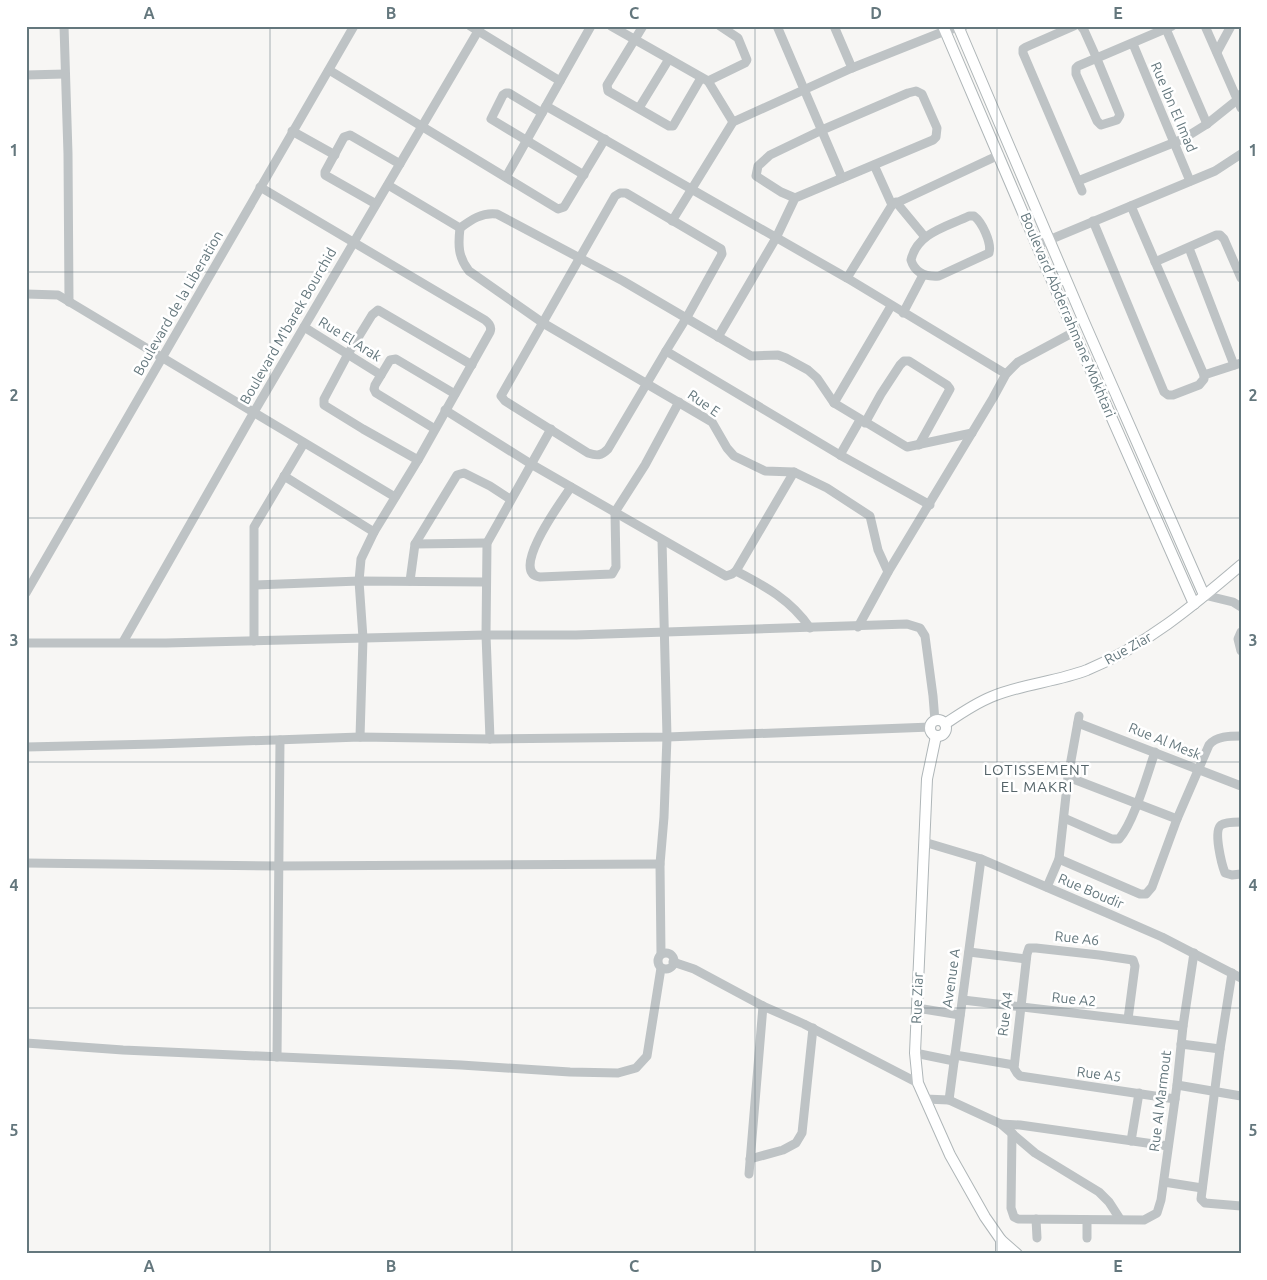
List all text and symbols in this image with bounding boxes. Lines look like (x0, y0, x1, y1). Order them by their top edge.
text: A (143, 4, 155, 22)
text: B (386, 4, 396, 22)
text: C (629, 4, 639, 22)
text: D (870, 4, 882, 22)
text: E (1113, 4, 1123, 22)
street label: Rue Ibn El Imad (1148, 60, 1200, 154)
text: 1 (9, 141, 19, 159)
text: 1 (1248, 141, 1258, 159)
street label: Boulevard Abderrahmane Mokhtari (1017, 210, 1119, 420)
street label: Boulevard de la Liberation (130, 228, 226, 378)
street label: Boulevard M'barek Bourchid (237, 245, 339, 407)
street label: Rue El Arak (316, 313, 384, 365)
text: 2 (9, 386, 19, 404)
street label: Rue E (685, 386, 723, 420)
text: 2 (1248, 386, 1258, 404)
street label: Rue Ziar (1102, 628, 1155, 668)
text: 3 (9, 631, 19, 649)
text: 3 (1248, 631, 1258, 649)
street label: Rue Al Mesk (1126, 719, 1204, 763)
district label: LOTISSEMENT EL MAKRI (984, 761, 1090, 795)
street label: Rue Boudir (1056, 870, 1127, 912)
text: 4 (9, 876, 19, 894)
text: 4 (1248, 876, 1258, 894)
street label: Rue A6 (1054, 928, 1100, 948)
street label: Avenue A (939, 947, 963, 1009)
street label: Rue Ziar (908, 971, 926, 1024)
street label: Rue A2 (1051, 989, 1097, 1009)
street label: Rue A4 (994, 991, 1016, 1037)
street label: Rue Al Marmout (1146, 1049, 1174, 1153)
street label: Rue A5 (1076, 1063, 1122, 1085)
text: 5 (9, 1121, 19, 1139)
text: 5 (1248, 1121, 1258, 1139)
text: A (143, 1257, 155, 1275)
text: B (386, 1257, 396, 1275)
text: C (629, 1257, 639, 1275)
text: D (870, 1257, 882, 1275)
text: E (1113, 1257, 1123, 1275)

